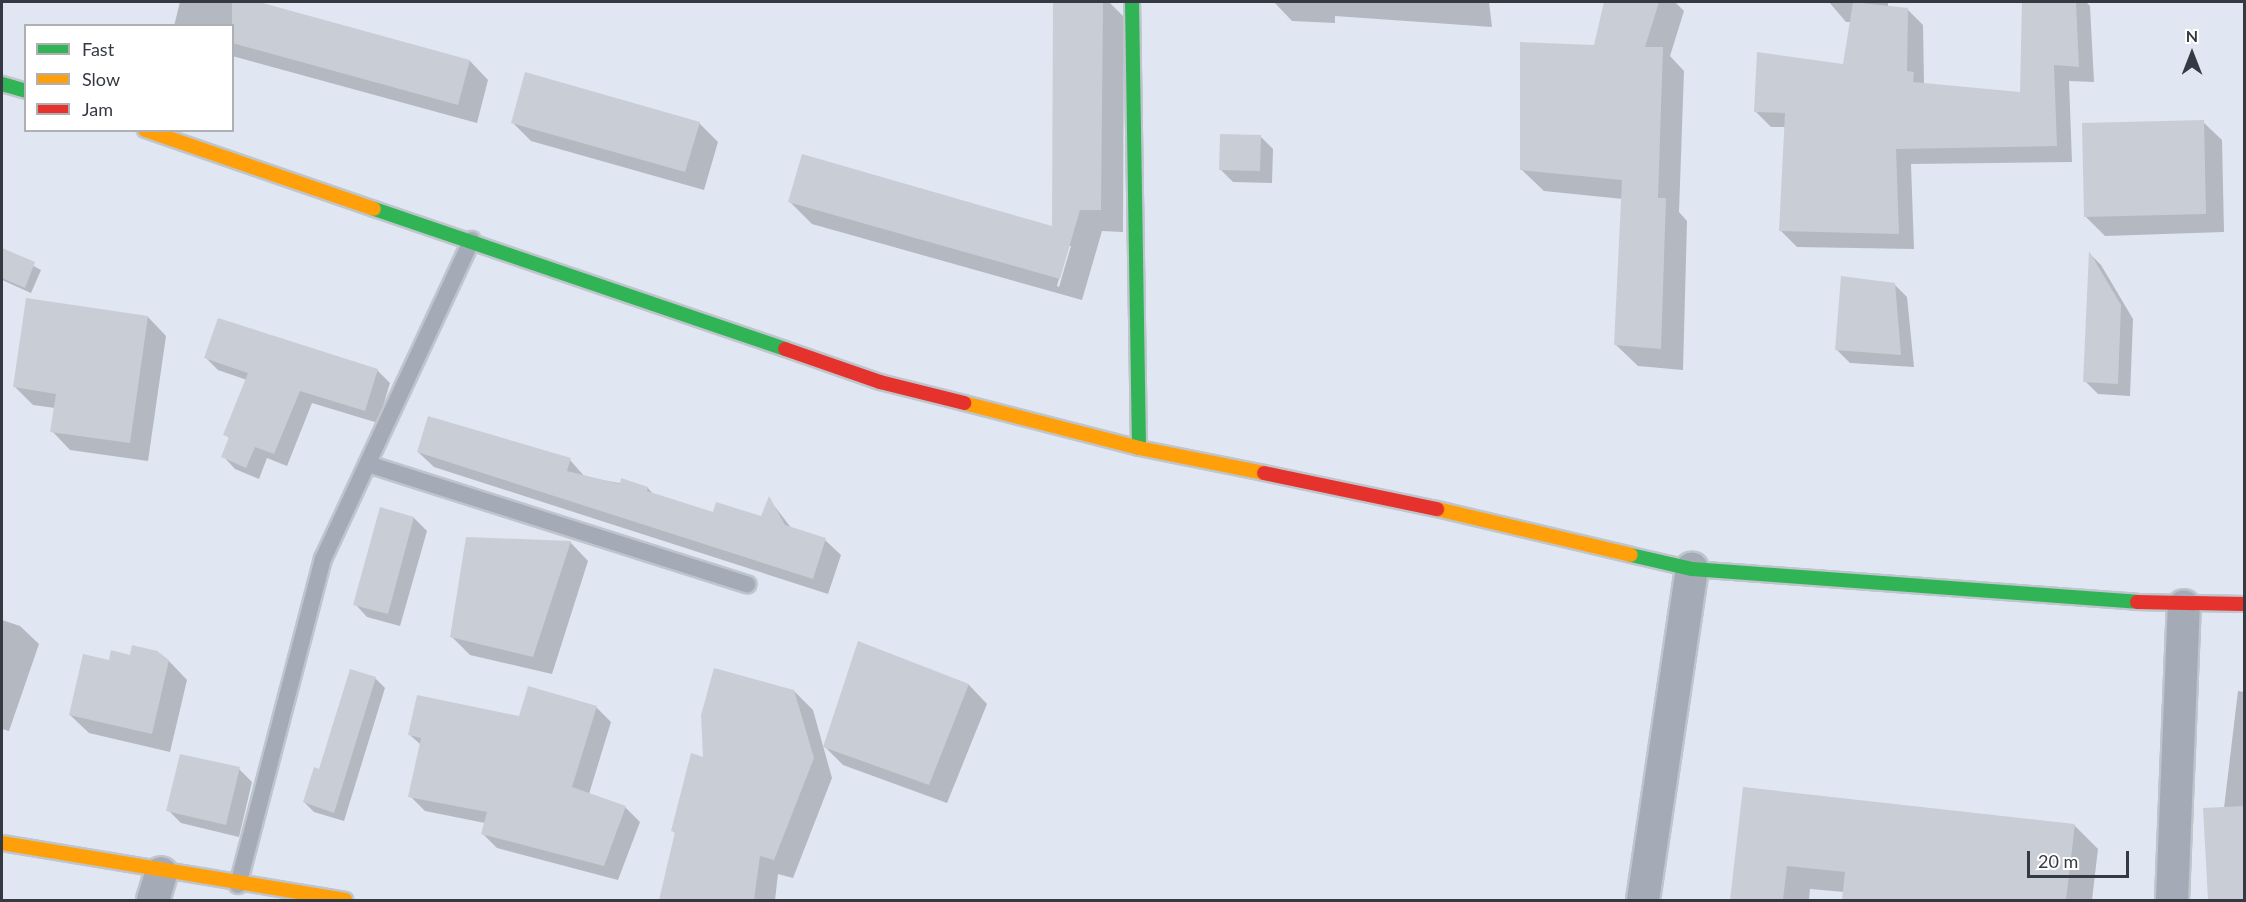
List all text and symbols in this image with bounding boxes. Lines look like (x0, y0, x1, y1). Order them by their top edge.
legend (24, 24, 234, 132)
north arrow (2162, 24, 2222, 84)
text: N (2186, 26, 2198, 45)
text: Fast (82, 38, 114, 60)
text: Slow (82, 68, 120, 90)
text: Jam (82, 98, 113, 120)
scale bar (2030, 839, 2132, 877)
text: 20 m (2038, 850, 2078, 872)

